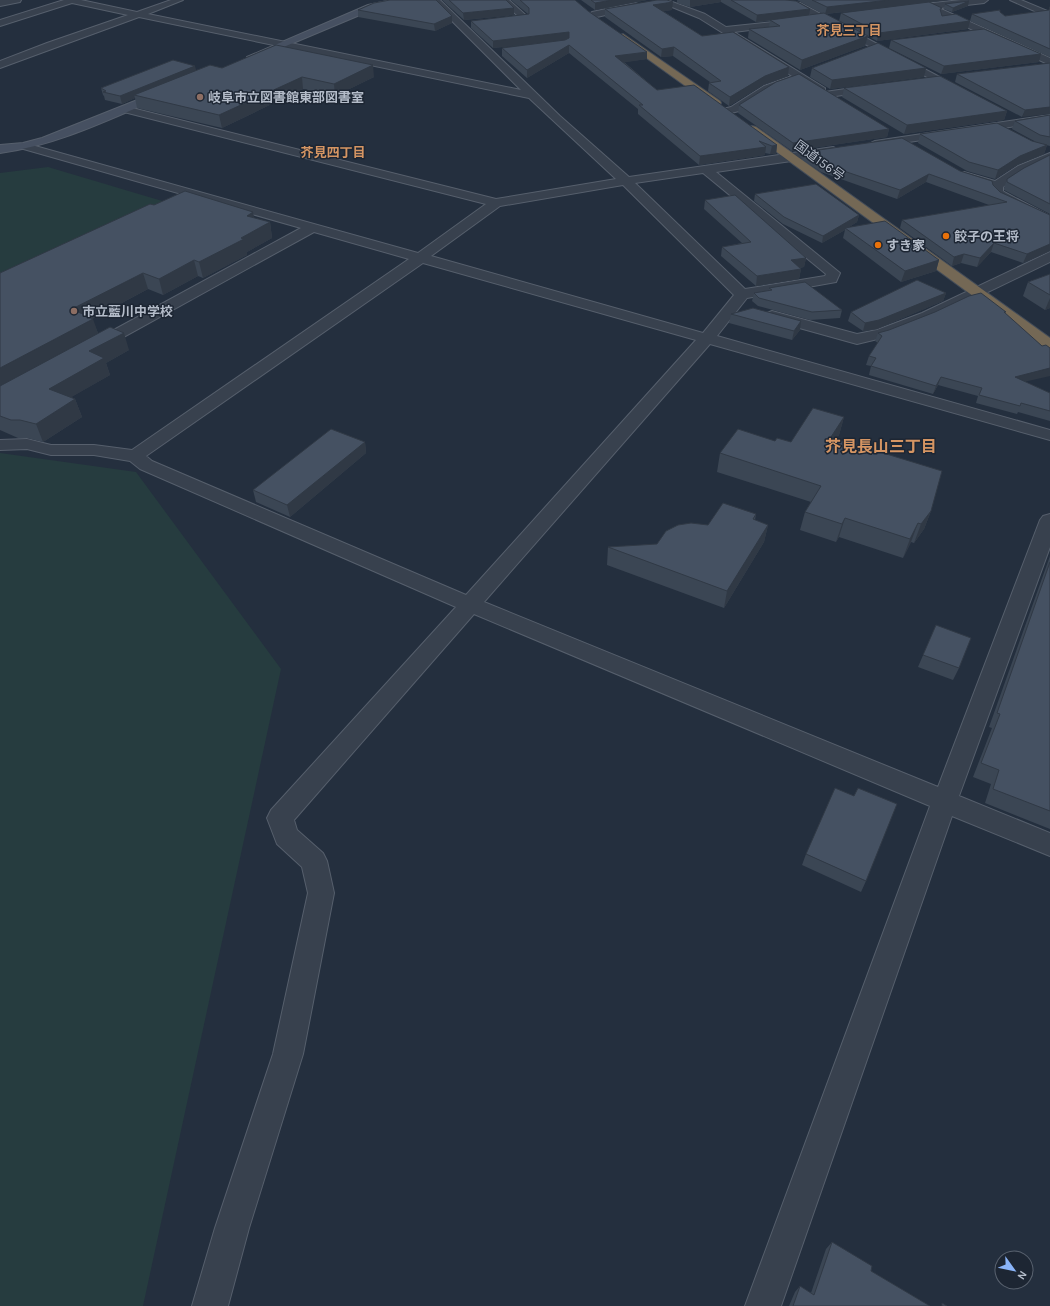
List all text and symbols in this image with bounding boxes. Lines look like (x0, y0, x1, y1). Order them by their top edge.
district label: 芥見三丁目 (816, 23, 882, 38)
place label: 岐阜市立図書館東部図書室 (208, 90, 364, 105)
marker: 岐阜市立図書館東部図書室 (195, 92, 205, 102)
street label: 国道156号 (792, 137, 848, 184)
district label: 芥見四丁目 (300, 145, 366, 160)
place label: 餃子の王将 (954, 229, 1019, 244)
marker: 餃子の王将 (941, 231, 951, 241)
place label: すき家 (886, 238, 925, 253)
marker: すき家 (873, 240, 883, 250)
place label: 市立藍川中学校 (82, 304, 173, 319)
marker: 市立藍川中学校 (69, 306, 79, 316)
district label: 芥見長山三丁目 (825, 437, 937, 456)
north arrow (994, 1250, 1034, 1290)
text: N (1014, 1268, 1030, 1282)

